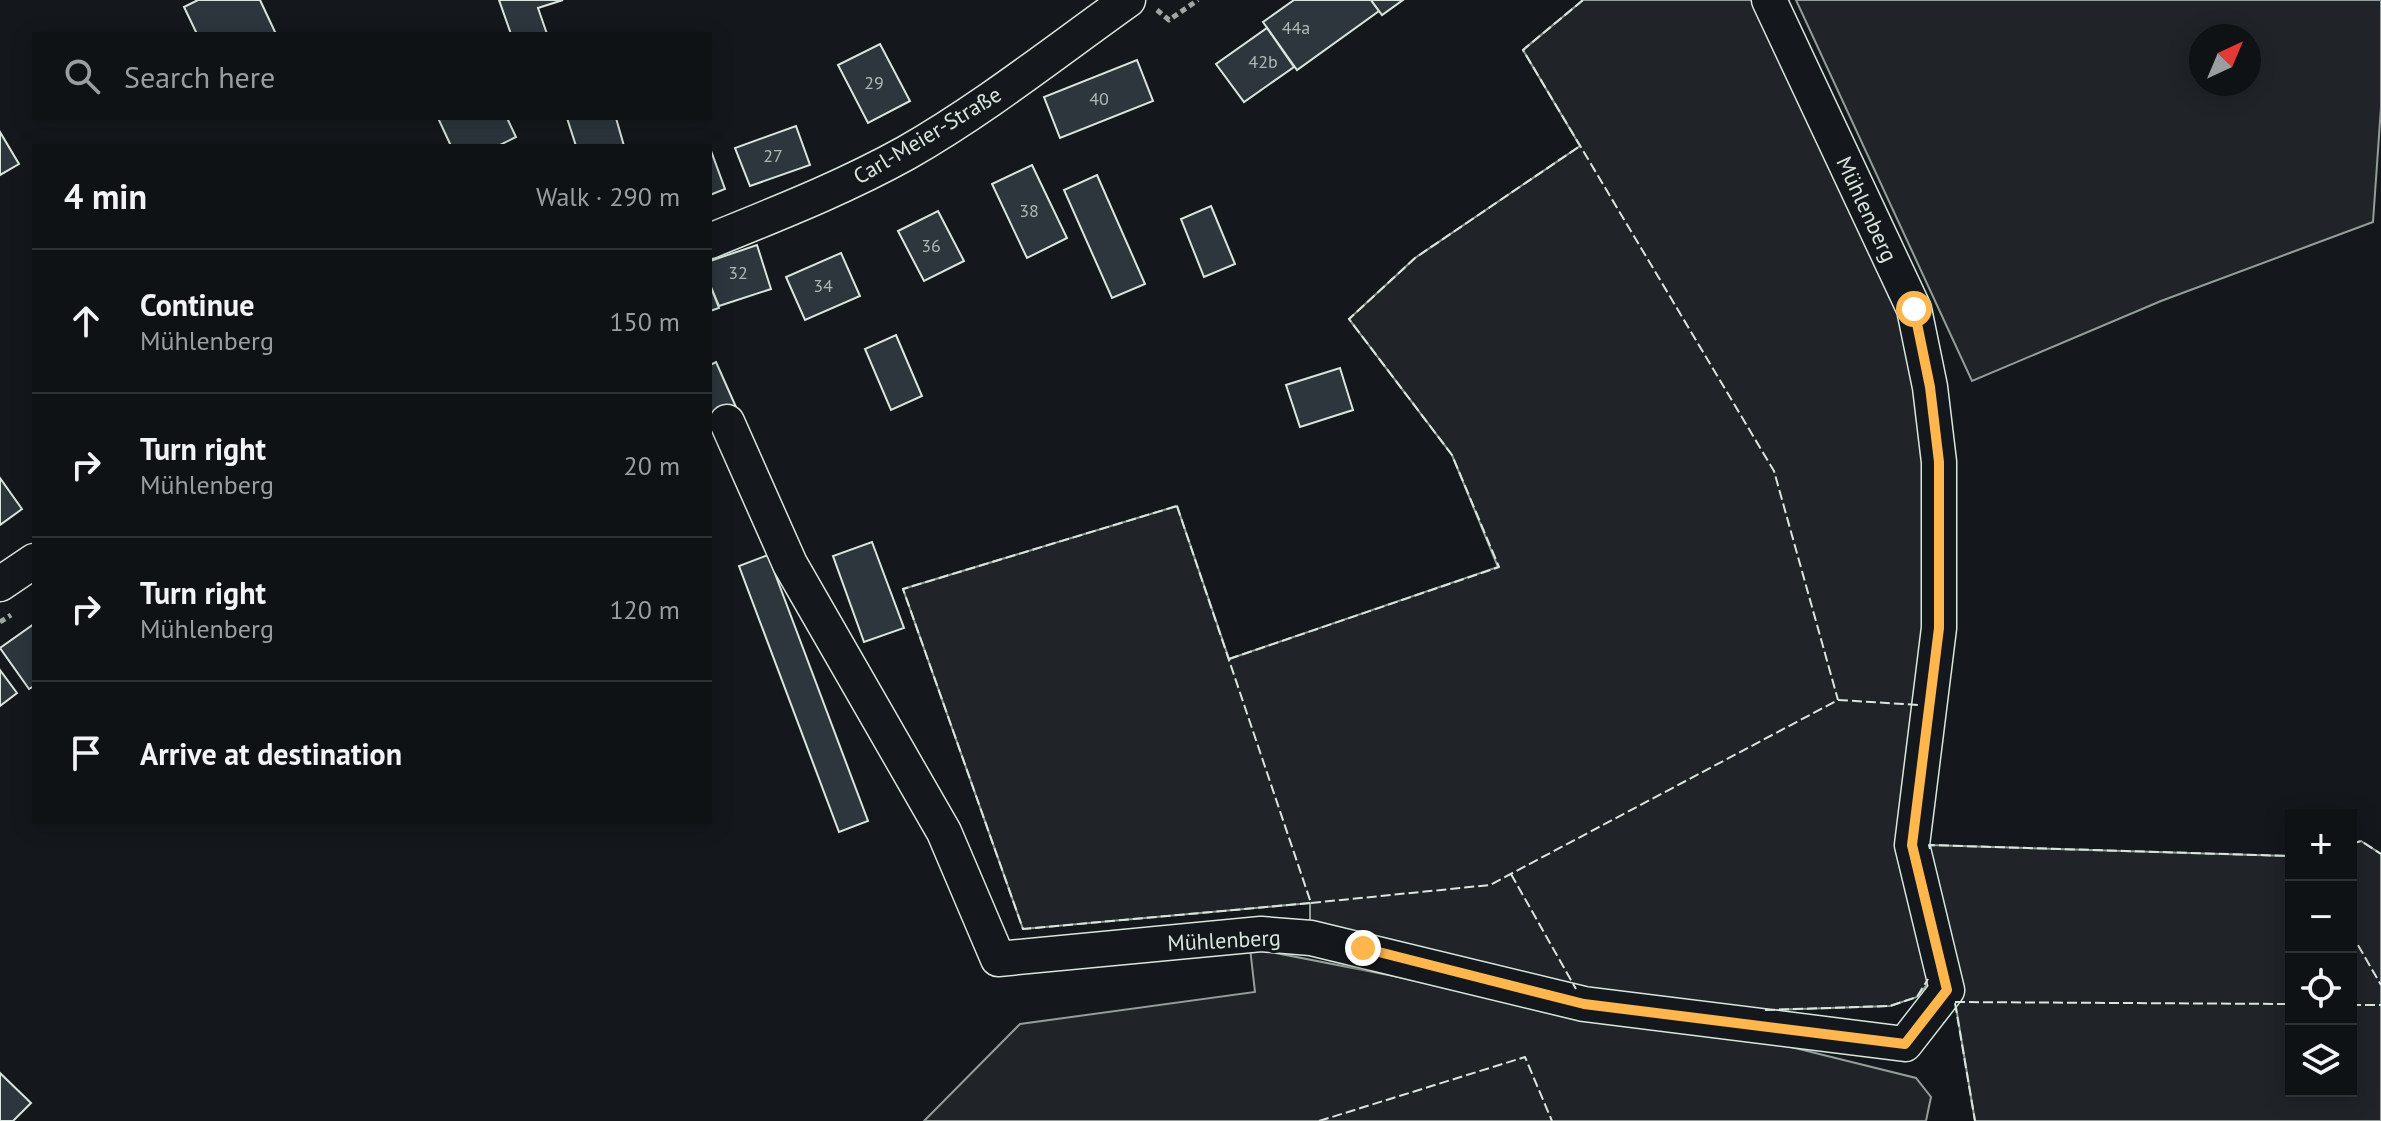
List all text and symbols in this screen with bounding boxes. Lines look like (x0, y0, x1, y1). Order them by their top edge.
house number: 44a (1282, 16, 1310, 39)
north arrow (2189, 24, 2261, 96)
search box (32, 32, 712, 120)
house number: 42b (1248, 50, 1278, 73)
icon: search (60, 54, 104, 98)
text: Search here (124, 57, 275, 96)
house number: 29 (864, 71, 884, 94)
street label: Carl-Meier-Straße (848, 80, 1006, 190)
house number: 40 (1089, 87, 1109, 110)
house number: 27 (763, 144, 783, 167)
street label: Mühlenberg (1830, 152, 1904, 266)
text: 4 min (64, 174, 147, 218)
text: Walk · 290 m (536, 180, 680, 213)
house number: 38 (1019, 199, 1039, 222)
house number: 36 (921, 234, 941, 257)
house number: 32 (728, 261, 748, 284)
house number: 34 (813, 274, 833, 297)
text: Continue (140, 285, 254, 324)
route start (1896, 291, 1932, 327)
icon: ahead (64, 299, 108, 343)
text: 150 m (609, 305, 680, 338)
text: Mühlenberg (140, 324, 274, 357)
text: Turn right (140, 429, 266, 468)
icon: right (64, 443, 108, 487)
text: 20 m (624, 449, 680, 482)
text: Mühlenberg (140, 468, 274, 501)
text: Turn right (140, 573, 266, 612)
icon: right (64, 587, 108, 631)
text: 120 m (609, 593, 680, 626)
text: Mühlenberg (140, 612, 274, 645)
icon: arrive (64, 731, 108, 775)
text: Arrive at destination (140, 734, 402, 773)
map controls (2285, 809, 2357, 1097)
button: + (2285, 809, 2357, 881)
button: − (2285, 881, 2357, 953)
street label: Mühlenberg (1167, 923, 1281, 957)
route end (1345, 930, 1381, 966)
button: locate (2285, 953, 2357, 1025)
button: layers (2285, 1025, 2357, 1097)

